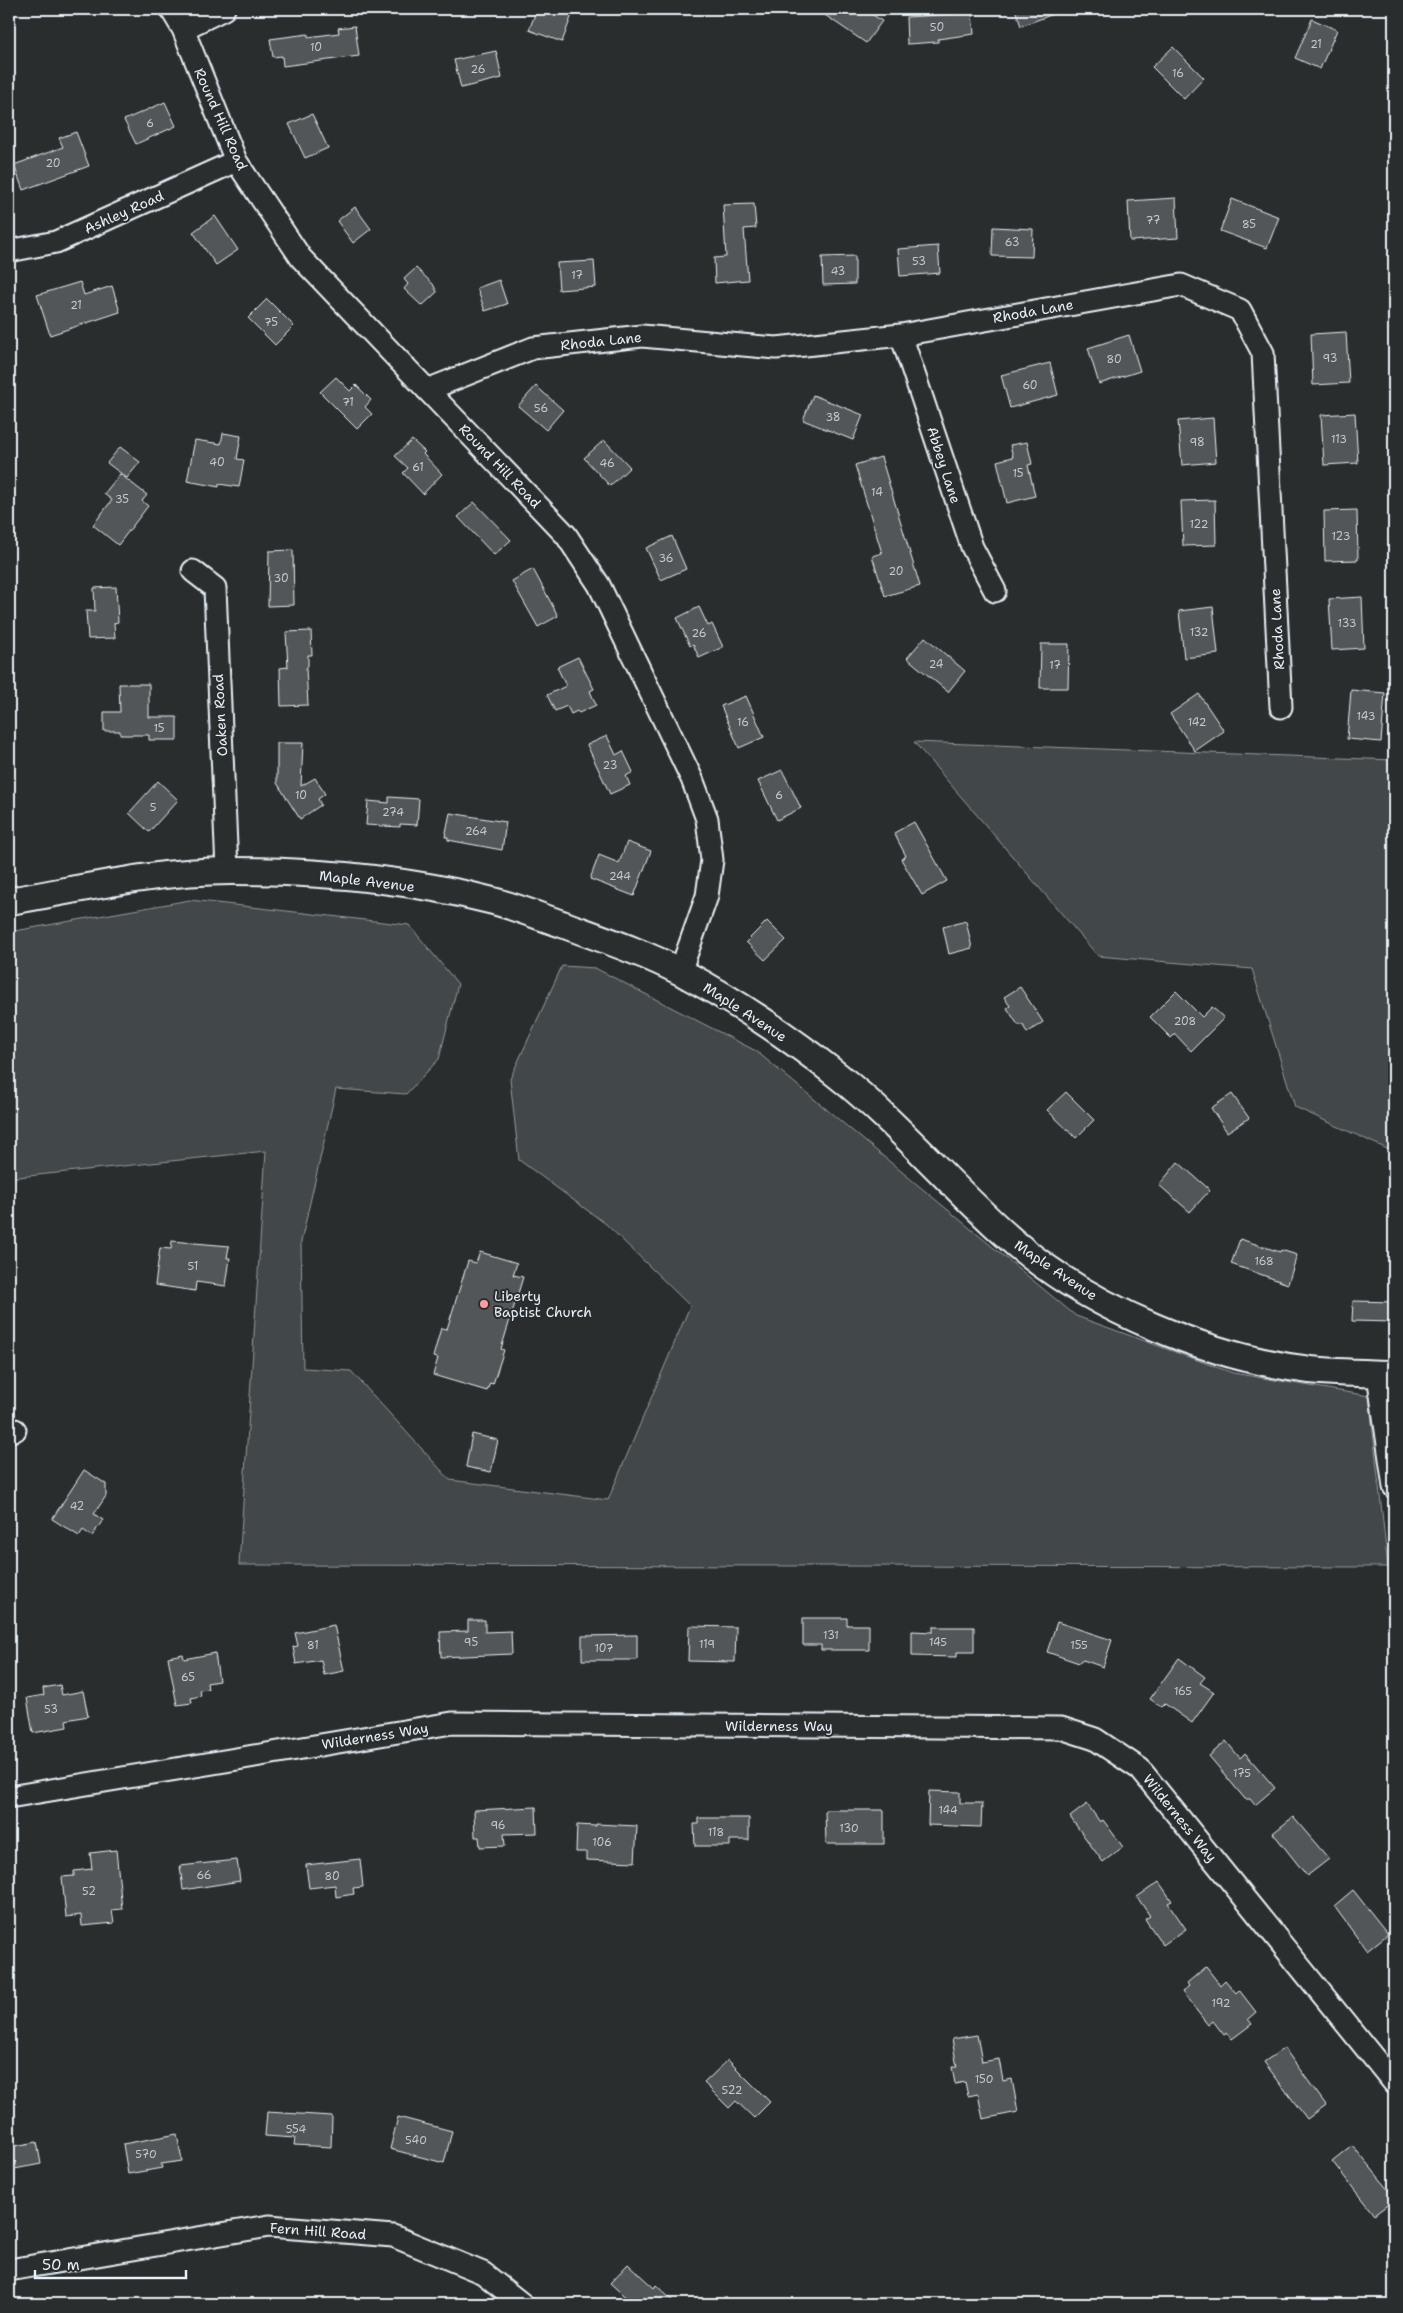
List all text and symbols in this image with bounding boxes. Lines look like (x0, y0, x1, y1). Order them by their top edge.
house number: 50 (930, 20, 944, 35)
house number: 21 (1310, 37, 1322, 52)
house number: 10 (310, 40, 322, 55)
house number: 26 (471, 62, 485, 77)
street label: Round Hill Road (190, 65, 252, 173)
house number: 16 (1172, 66, 1184, 81)
house number: 6 (146, 116, 154, 131)
house number: 20 (45, 156, 61, 171)
street label: Ashley Road (81, 186, 167, 238)
house number: 77 (1146, 213, 1161, 228)
house number: 85 (1242, 217, 1256, 232)
house number: 63 (1005, 235, 1019, 250)
house number: 53 (912, 254, 926, 269)
house number: 43 (831, 264, 845, 279)
house number: 17 (571, 268, 583, 283)
street label: Rhoda Lane (991, 295, 1075, 327)
house number: 21 (70, 298, 82, 313)
house number: 75 (264, 315, 278, 330)
street label: Rhoda Lane (559, 328, 643, 354)
house number: 93 (1323, 351, 1337, 366)
house number: 80 (1106, 352, 1122, 367)
house number: 60 (1022, 378, 1038, 393)
house number: 71 (342, 395, 354, 410)
house number: 56 (534, 401, 548, 416)
house number: 38 (825, 410, 841, 425)
street label: Round Hill Road (455, 420, 545, 512)
street label: Abbey Lane (923, 424, 965, 506)
house number: 113 (1331, 432, 1347, 447)
house number: 98 (1189, 435, 1205, 450)
house number: 40 (209, 455, 225, 470)
house number: 46 (599, 456, 615, 471)
house number: 61 (412, 460, 424, 475)
house number: 15 (1012, 466, 1024, 481)
house number: 14 (871, 485, 883, 500)
house number: 35 (115, 492, 129, 507)
house number: 122 (1190, 517, 1208, 532)
house number: 123 (1332, 529, 1350, 544)
house number: 36 (658, 551, 674, 566)
house number: 20 (888, 564, 904, 579)
house number: 30 (273, 571, 289, 586)
street label: Rhoda Lane (1266, 588, 1288, 670)
house number: 133 (1338, 616, 1356, 631)
house number: 132 (1190, 625, 1208, 640)
house number: 26 (692, 626, 706, 641)
house number: 24 (929, 657, 944, 672)
house number: 17 (1049, 658, 1061, 673)
street label: Oaken Road (209, 673, 231, 757)
house number: 143 (1357, 709, 1375, 724)
house number: 16 (737, 715, 749, 730)
house number: 142 (1188, 715, 1206, 730)
house number: 15 (153, 721, 165, 736)
house number: 23 (603, 758, 617, 773)
house number: 10 (295, 788, 307, 803)
house number: 6 (775, 788, 783, 803)
house number: 5 (150, 800, 157, 815)
house number: 274 (382, 805, 404, 820)
house number: 264 (465, 824, 487, 839)
street label: Maple Avenue (318, 866, 416, 896)
house number: 244 (609, 869, 631, 884)
street label: Maple Avenue (700, 978, 790, 1046)
house number: 208 (1174, 1014, 1196, 1029)
street label: Maple Avenue (1011, 1236, 1101, 1304)
house number: 168 (1254, 1254, 1274, 1269)
house number: 51 (188, 1259, 198, 1274)
place label: Liberty Baptist Church (494, 1287, 592, 1321)
marker: Liberty Baptist Church (478, 1298, 490, 1310)
house number: 42 (70, 1499, 84, 1514)
house number: 131 (823, 1628, 839, 1643)
house number: 95 (464, 1635, 478, 1650)
house number: 145 (929, 1635, 947, 1650)
house number: 119 (699, 1637, 715, 1652)
house number: 81 (307, 1638, 319, 1653)
house number: 155 (1070, 1638, 1088, 1653)
house number: 107 (594, 1641, 614, 1656)
house number: 65 (181, 1670, 195, 1685)
house number: 165 (1174, 1684, 1192, 1699)
house number: 53 (44, 1702, 58, 1717)
street label: Wilderness Way (725, 1717, 833, 1735)
street label: Wilderness Way (320, 1719, 430, 1753)
house number: 175 (1233, 1766, 1251, 1781)
street label: Wilderness Way (1139, 1770, 1221, 1866)
house number: 144 (938, 1803, 958, 1818)
house number: 96 (490, 1818, 506, 1833)
house number: 130 (839, 1821, 859, 1836)
house number: 118 (708, 1825, 724, 1840)
house number: 106 (592, 1835, 612, 1850)
house number: 66 (196, 1868, 212, 1883)
house number: 80 (324, 1869, 340, 1884)
house number: 52 (82, 1884, 96, 1899)
house number: 192 (1211, 1996, 1231, 2011)
house number: 150 (975, 2072, 993, 2087)
house number: 522 (721, 2083, 743, 2098)
house number: 554 (286, 2122, 307, 2137)
house number: 540 (405, 2133, 427, 2148)
house number: 570 (135, 2147, 157, 2162)
street label: Fern Hill Road (269, 2219, 367, 2243)
scale bar (35, 2248, 186, 2280)
text: 50 m (42, 2255, 80, 2275)

